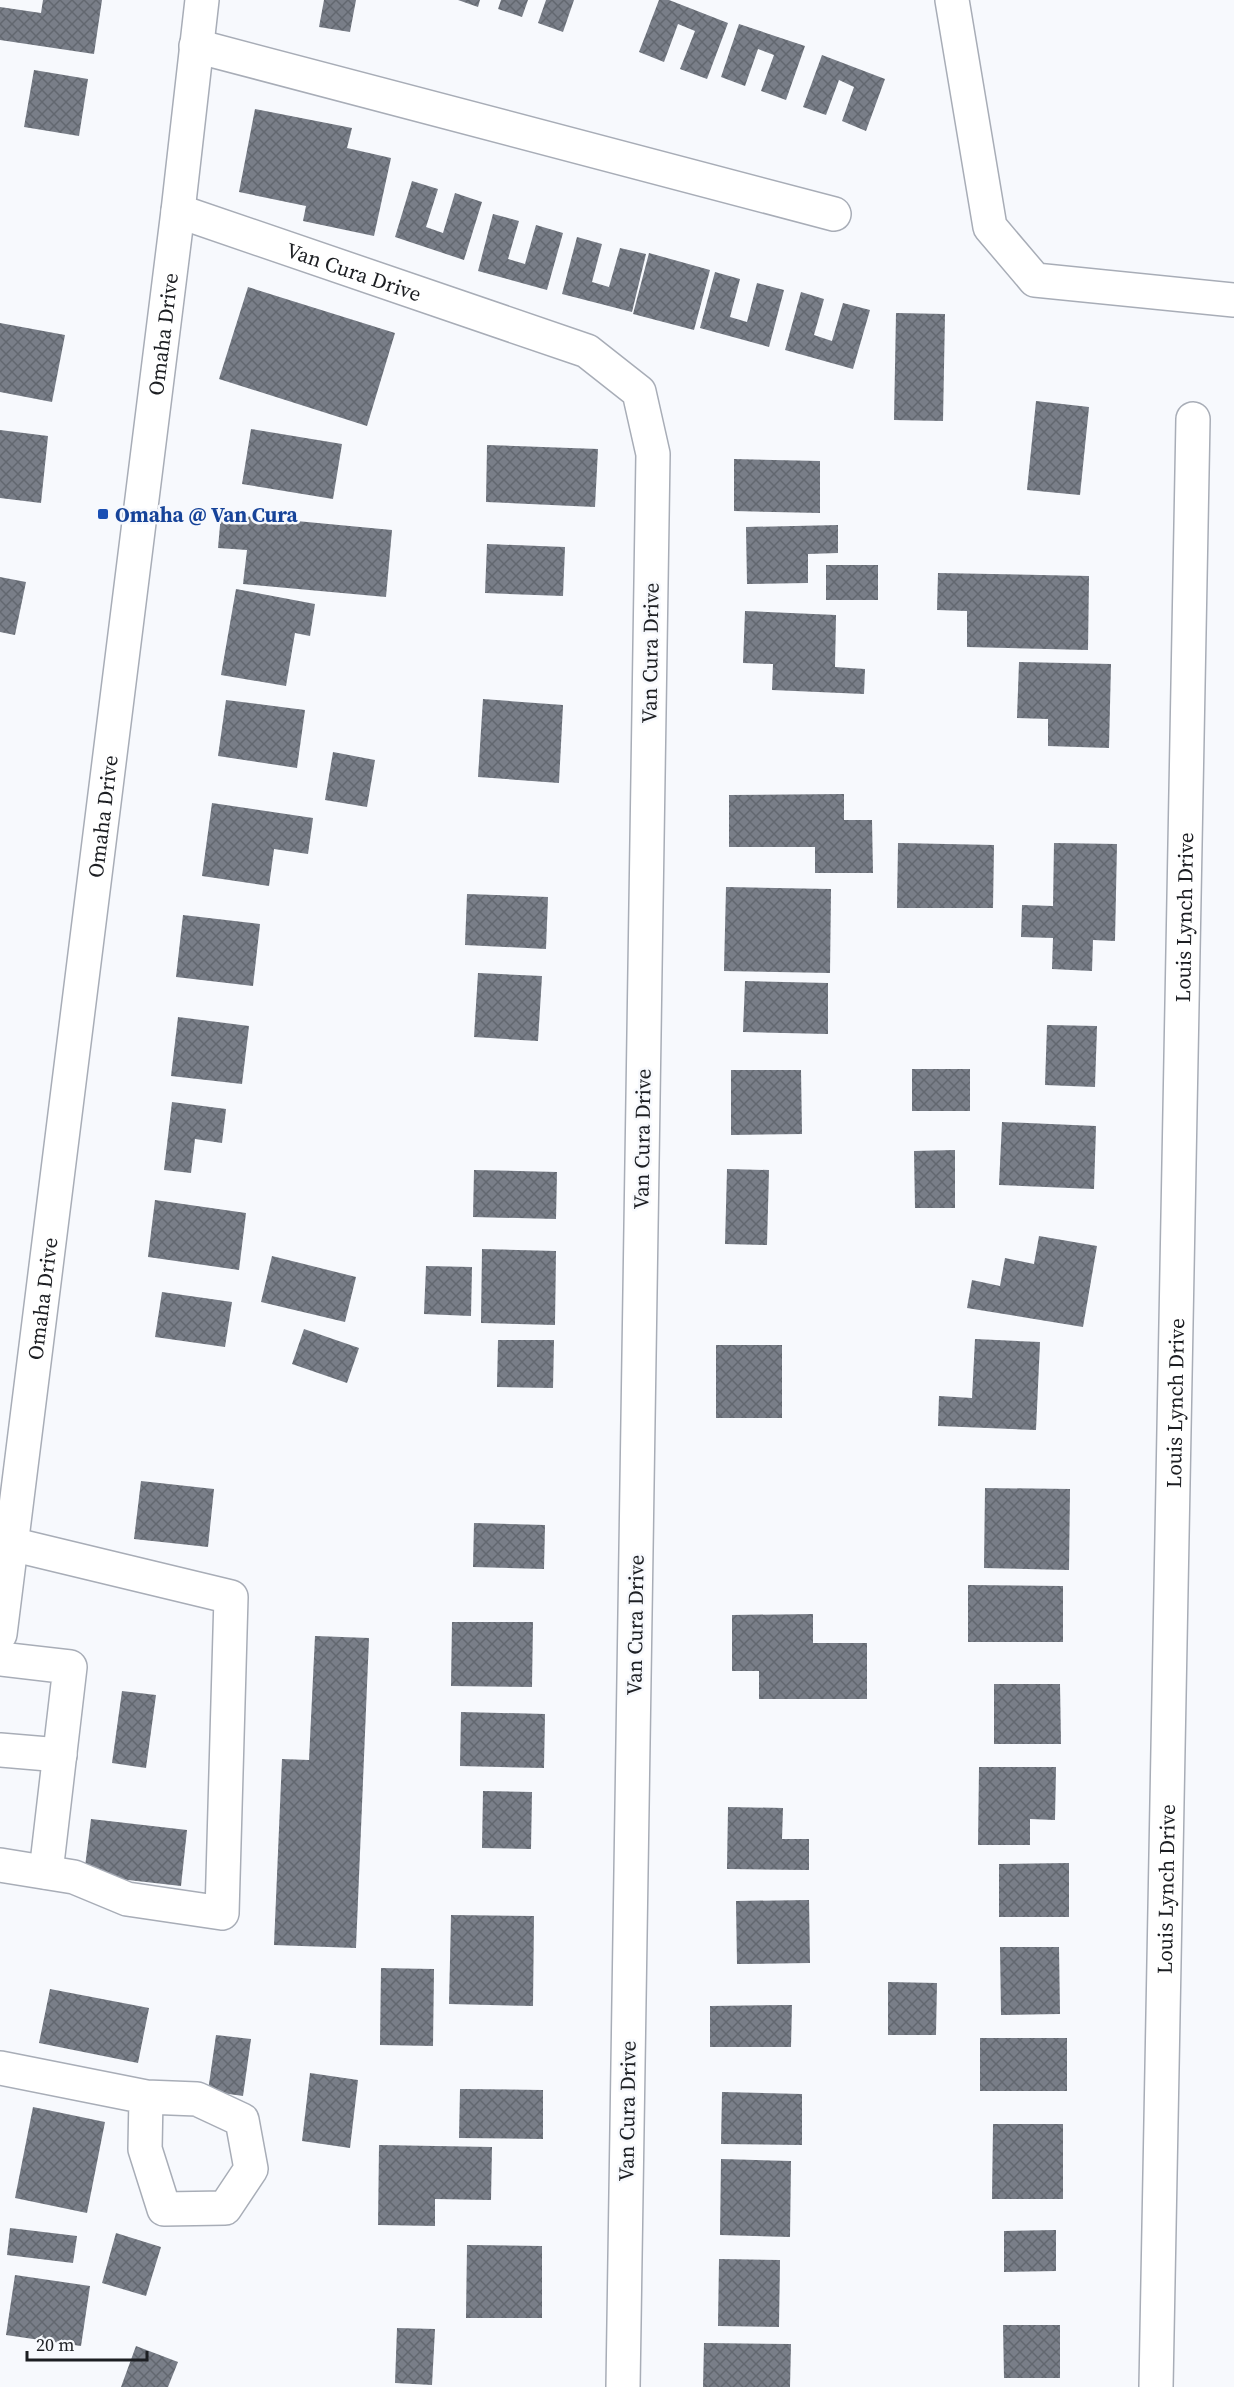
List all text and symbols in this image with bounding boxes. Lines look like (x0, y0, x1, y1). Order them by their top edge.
street label: Van Cura Drive (283, 235, 425, 308)
street label: Omaha Drive (141, 271, 185, 397)
place label: Omaha @ Van Cura (115, 500, 298, 529)
marker: Omaha @ Van Cura (96, 507, 110, 521)
street label: Van Cura Drive (634, 582, 666, 724)
street label: Omaha Drive (80, 753, 124, 879)
street label: Louis Lynch Drive (1168, 832, 1200, 1003)
street label: Van Cura Drive (626, 1068, 658, 1210)
street label: Omaha Drive (20, 1236, 64, 1362)
street label: Louis Lynch Drive (1158, 1318, 1191, 1488)
street label: Van Cura Drive (619, 1554, 651, 1696)
street label: Louis Lynch Drive (1149, 1804, 1181, 1974)
street label: Van Cura Drive (611, 2040, 643, 2182)
scale bar (27, 2324, 147, 2362)
text: 20 m (36, 2332, 74, 2357)

